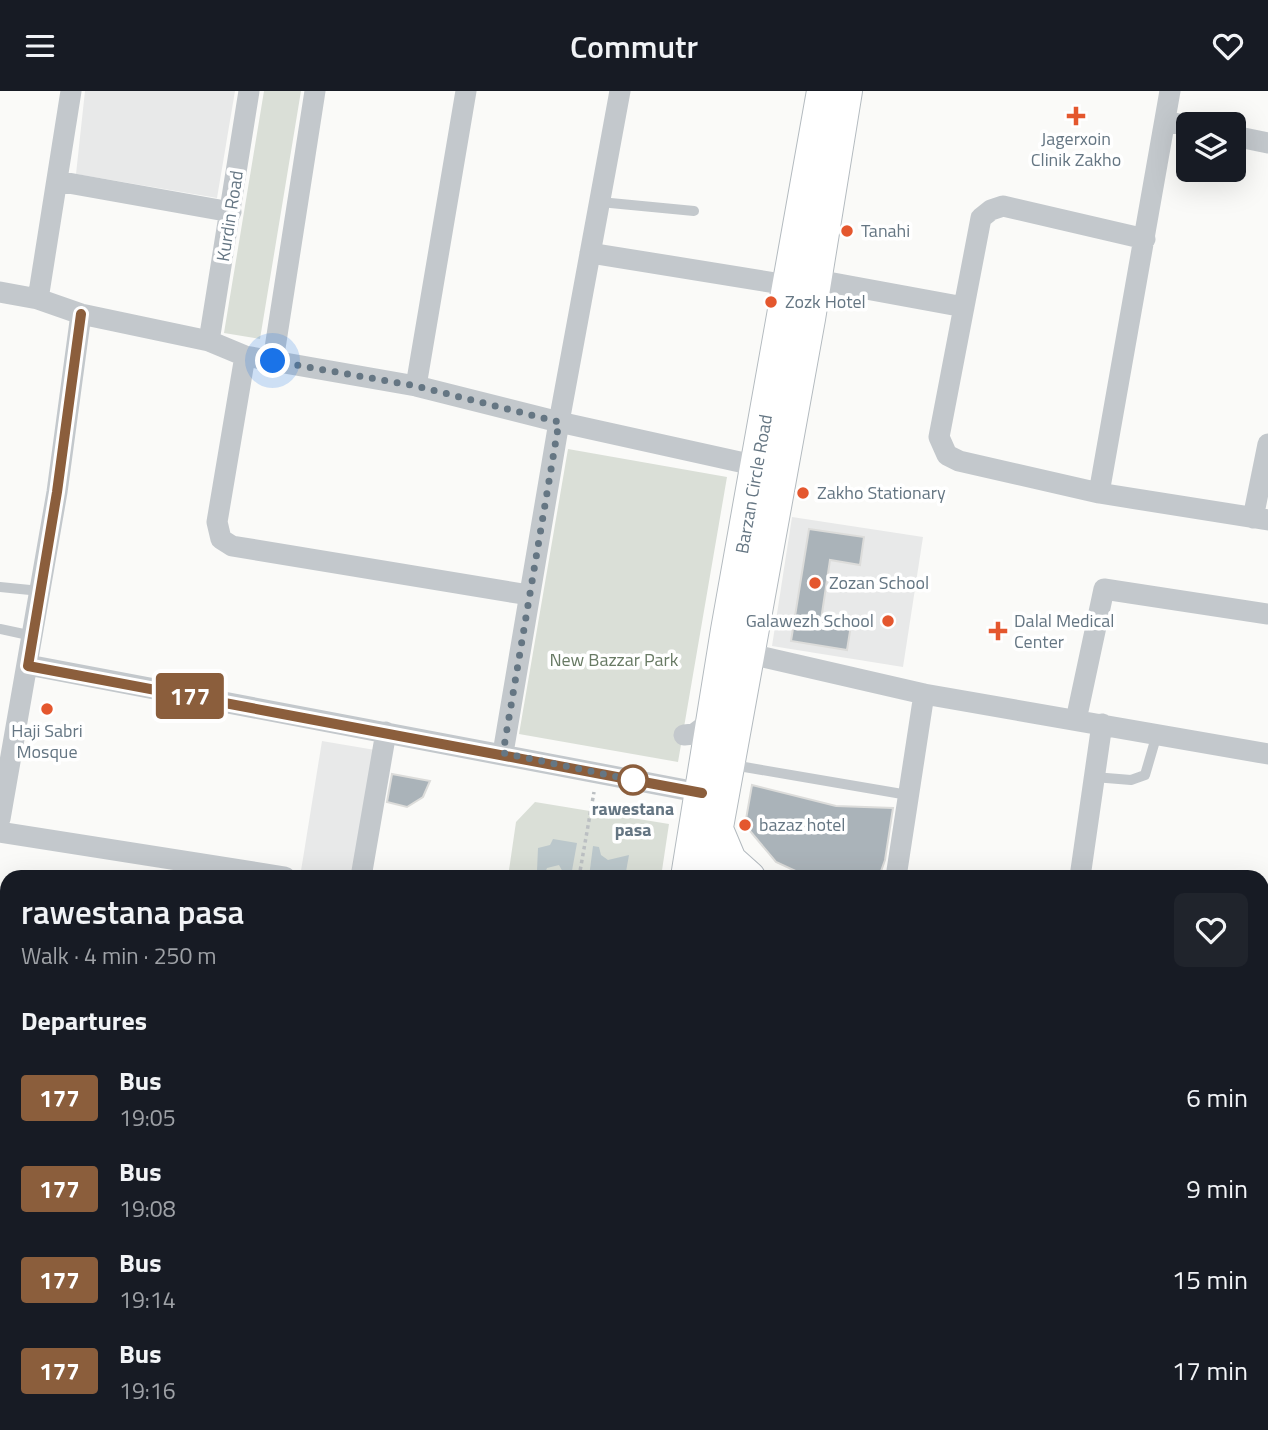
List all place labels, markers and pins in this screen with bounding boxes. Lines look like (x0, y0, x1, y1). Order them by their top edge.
marker: Jagerxoin Clinik Zakho (1066, 106, 1086, 126)
place label: Jagerxoin Clinik Zakho (1031, 125, 1121, 173)
place label: Tanahi (861, 217, 910, 244)
marker: Tanahi (839, 223, 855, 239)
place label: Zozk Hotel (785, 288, 866, 315)
marker: Zozk Hotel (763, 294, 779, 310)
place label: Zakho Stationary (817, 479, 946, 506)
marker: Zakho Stationary (795, 485, 811, 501)
place label: Zozan School (829, 569, 929, 596)
marker: Zozan School (807, 575, 823, 591)
place label: Galawezh School (746, 607, 874, 634)
place label: Dalal Medical Center (1014, 607, 1115, 655)
marker: Galawezh School (880, 613, 896, 629)
marker: Dalal Medical Center (988, 621, 1008, 641)
marker: Haji Sabri Mosque (39, 701, 55, 717)
place label: Haji Sabri Mosque (11, 717, 83, 765)
marker: rawestana pasa (618, 765, 648, 795)
place label: rawestana pasa (592, 795, 674, 843)
place label: bazaz hotel (759, 811, 846, 838)
marker: bazaz hotel (737, 817, 753, 833)

